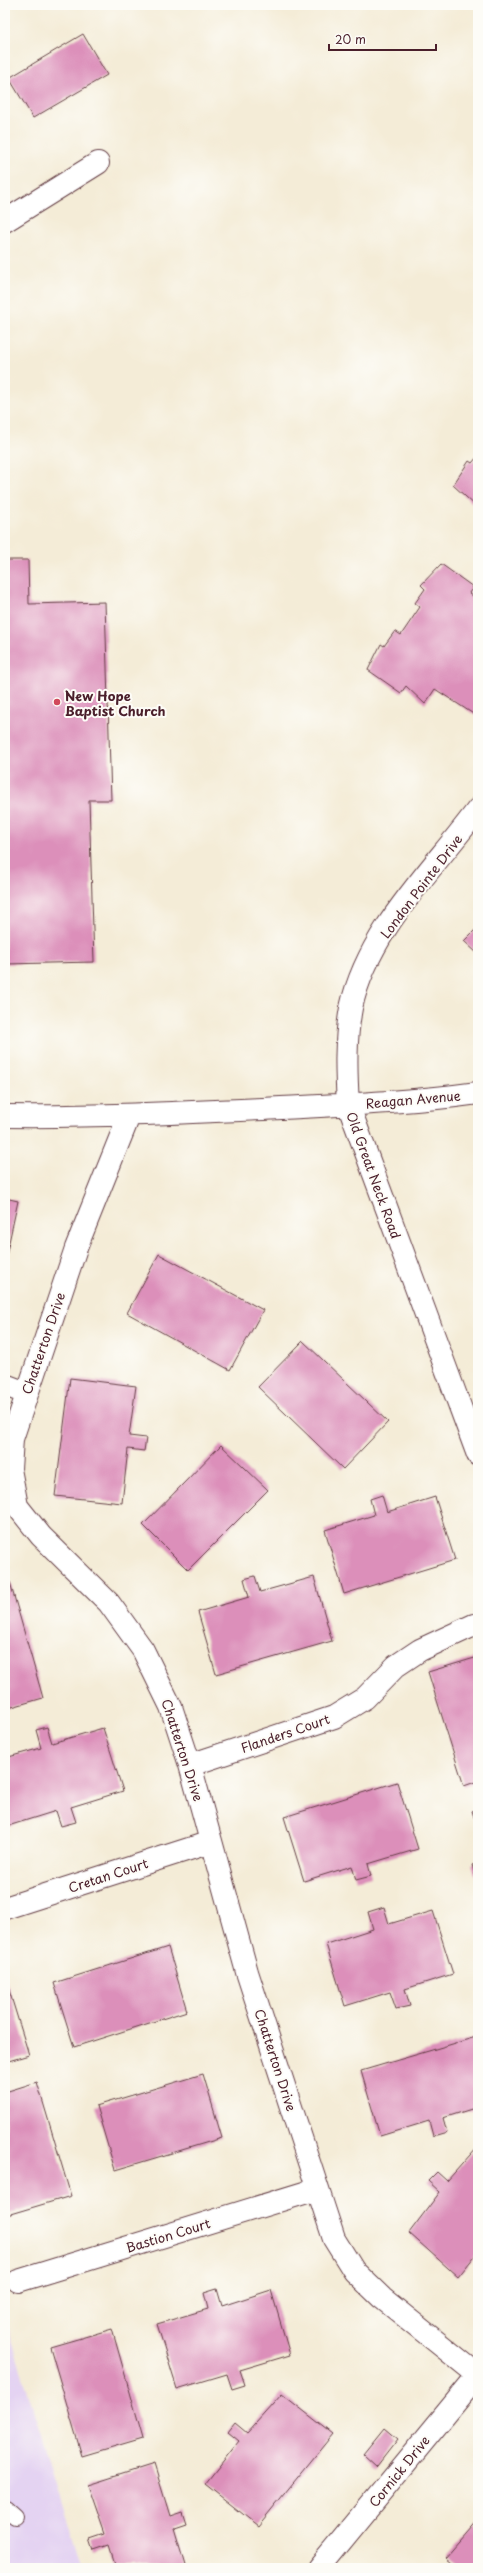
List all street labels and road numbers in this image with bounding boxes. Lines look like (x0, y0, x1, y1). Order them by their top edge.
street label: London Pointe Drive (376, 830, 466, 942)
street label: Reagan Avenue (365, 1085, 461, 1113)
street label: Old Great Neck Road (342, 1109, 406, 1241)
street label: Chatterton Drive (17, 1289, 69, 1397)
street label: Chatterton Drive (157, 1696, 209, 1804)
street label: Flanders Court (238, 1709, 332, 1757)
street label: Cretan Court (66, 1853, 150, 1897)
street label: Chatterton Drive (250, 2006, 302, 2114)
street label: Bastion Court (123, 2213, 213, 2257)
street label: Cornick Drive (364, 2431, 434, 2511)

